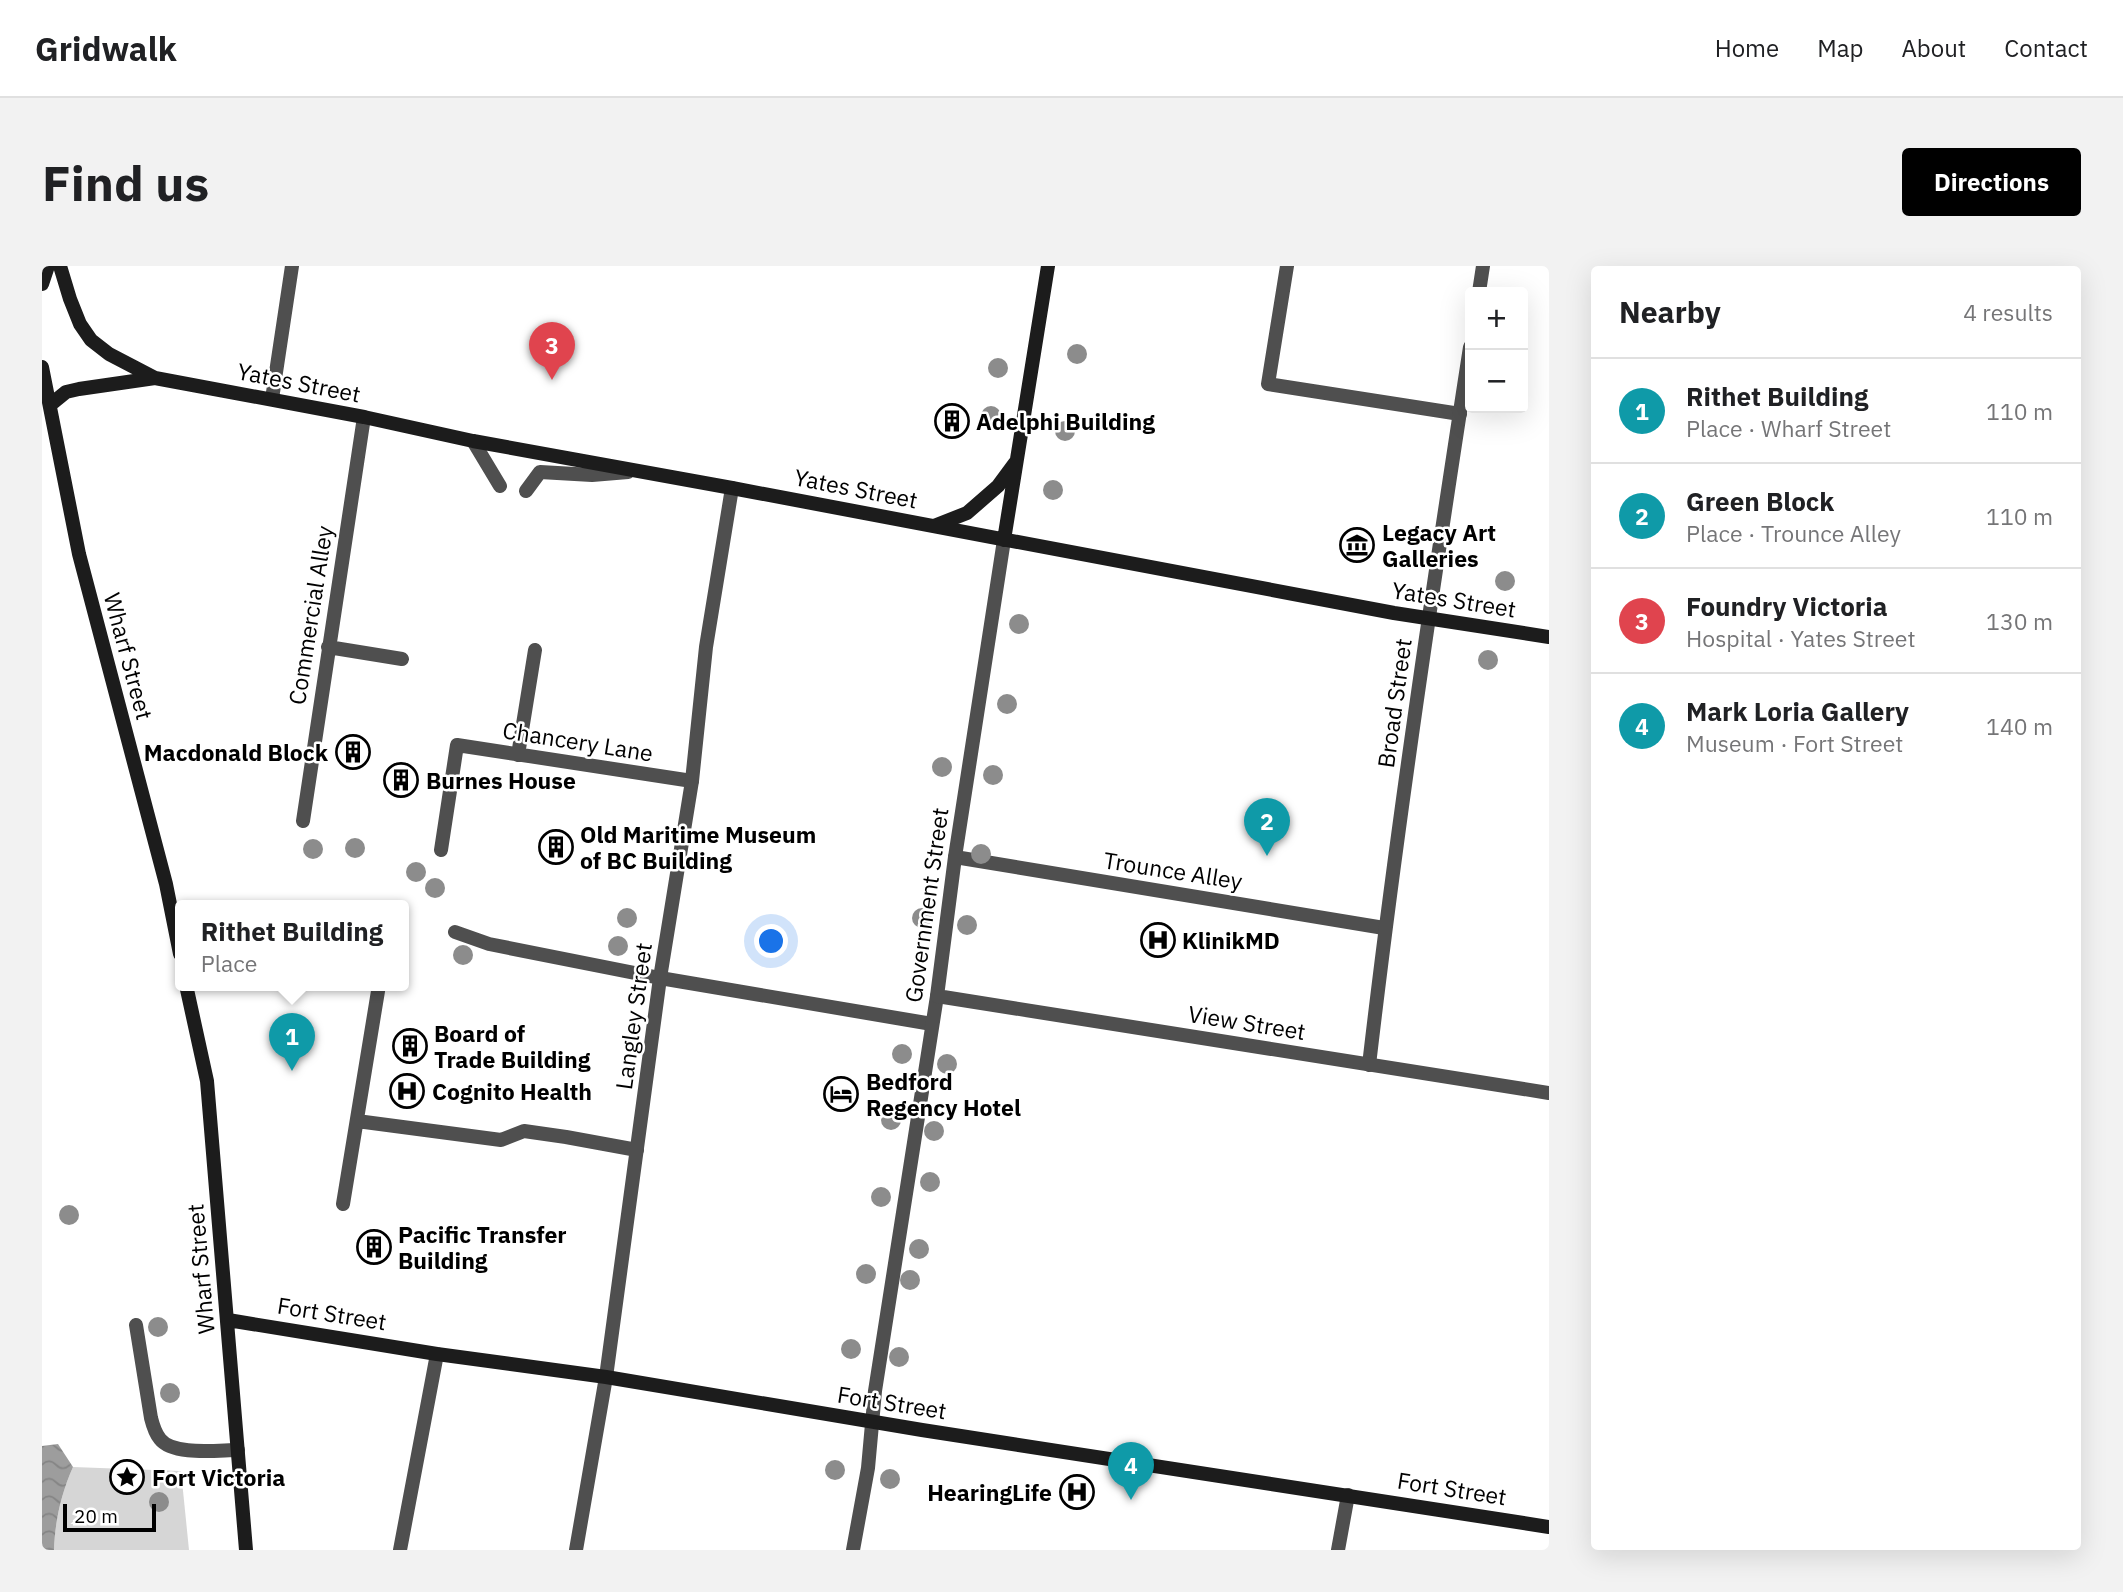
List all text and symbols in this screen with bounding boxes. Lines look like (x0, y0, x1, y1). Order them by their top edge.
text: Gridwalk (35, 27, 177, 70)
text: Home (1715, 32, 1779, 64)
text: Map (1817, 32, 1863, 64)
text: About (1901, 32, 1966, 64)
text: Contact (2004, 32, 2088, 64)
button: Directions (1902, 148, 2081, 216)
text: Find us (42, 151, 209, 214)
map controls (1465, 287, 1528, 413)
button: + (1465, 287, 1528, 350)
text: Nearby (1619, 292, 1721, 331)
text: 4 results (1963, 297, 2053, 327)
pin: 3 (529, 322, 575, 380)
button: − (1465, 350, 1528, 413)
street label: Yates Street (235, 355, 363, 409)
text: Rithet Building (1686, 379, 1868, 413)
text: 1 (1635, 396, 1649, 426)
text: 110 m (1986, 396, 2053, 426)
building icon: Adelphi Building (933, 402, 971, 440)
place label: Adelphi Building (976, 406, 1155, 436)
text: Place · Wharf Street (1686, 413, 1891, 443)
street label: Yates Street (792, 461, 920, 515)
text: Green Block (1686, 484, 1834, 518)
text: 2 (1635, 501, 1649, 531)
text: 110 m (1986, 501, 2053, 531)
place label: Legacy Art Galleries (1382, 517, 1496, 573)
text: Place · Trounce Alley (1686, 518, 1901, 548)
street label: Commercial Alley (281, 523, 339, 707)
museum icon: Legacy Art Galleries (1338, 526, 1376, 564)
street label: Yates Street (1390, 574, 1518, 624)
street label: Wharf Street (98, 589, 160, 723)
text: Foundry Victoria (1686, 589, 1888, 623)
text: 3 (1635, 606, 1649, 636)
text: 130 m (1986, 606, 2053, 636)
text: Hospital · Yates Street (1686, 623, 1916, 653)
street label: Broad Street (1370, 636, 1418, 770)
text: Mark Loria Gallery (1686, 694, 1909, 728)
text: 4 (1635, 711, 1649, 741)
text: 140 m (1986, 711, 2053, 741)
street label: Chancery Lane (501, 714, 655, 768)
text: Museum · Fort Street (1686, 728, 1903, 758)
building icon: Macdonald Block (334, 733, 372, 771)
place label: Macdonald Block (144, 737, 329, 767)
building icon: Burnes House (382, 761, 420, 799)
place label: Burnes House (426, 765, 576, 795)
pin: 2 (1244, 798, 1290, 856)
street label: Government Street (897, 806, 955, 1004)
place label: Old Maritime Museum of BC Building (580, 819, 816, 875)
building icon: Old Maritime Museum of BC Building (537, 828, 575, 866)
street label: Trounce Alley (1101, 844, 1245, 896)
popup (175, 900, 409, 991)
text: Rithet Building (201, 914, 383, 948)
hospital icon: KlinikMD (1139, 921, 1177, 959)
your location (754, 924, 788, 958)
place label: KlinikMD (1182, 925, 1280, 955)
street label: Langley Street (608, 941, 658, 1091)
text: Place (201, 948, 257, 978)
street label: View Street (1186, 998, 1308, 1046)
pin: 1 (269, 1013, 315, 1071)
place label: Board of Trade Building (434, 1018, 591, 1074)
building icon: Board of Trade Building (391, 1027, 429, 1065)
place label: Bedford Regency Hotel (866, 1066, 1021, 1122)
hospital icon: Cognito Health (388, 1072, 426, 1110)
hotel icon: Bedford Regency Hotel (822, 1075, 860, 1113)
place label: Cognito Health (432, 1076, 592, 1106)
street label: Wharf Street (179, 1203, 221, 1335)
place label: Pacific Transfer Building (398, 1219, 567, 1275)
building icon: Pacific Transfer Building (355, 1228, 393, 1266)
street label: Fort Street (275, 1290, 389, 1336)
street label: Fort Street (835, 1379, 949, 1425)
pin: 4 (1108, 1442, 1154, 1500)
place icon: Fort Victoria (108, 1458, 146, 1496)
place label: Fort Victoria (152, 1462, 285, 1492)
street label: Fort Street (1395, 1465, 1509, 1511)
hospital icon: HearingLife (1058, 1473, 1096, 1511)
place label: HearingLife (927, 1477, 1052, 1507)
scale bar (63, 1501, 156, 1533)
text: 20 m (74, 1504, 118, 1528)

